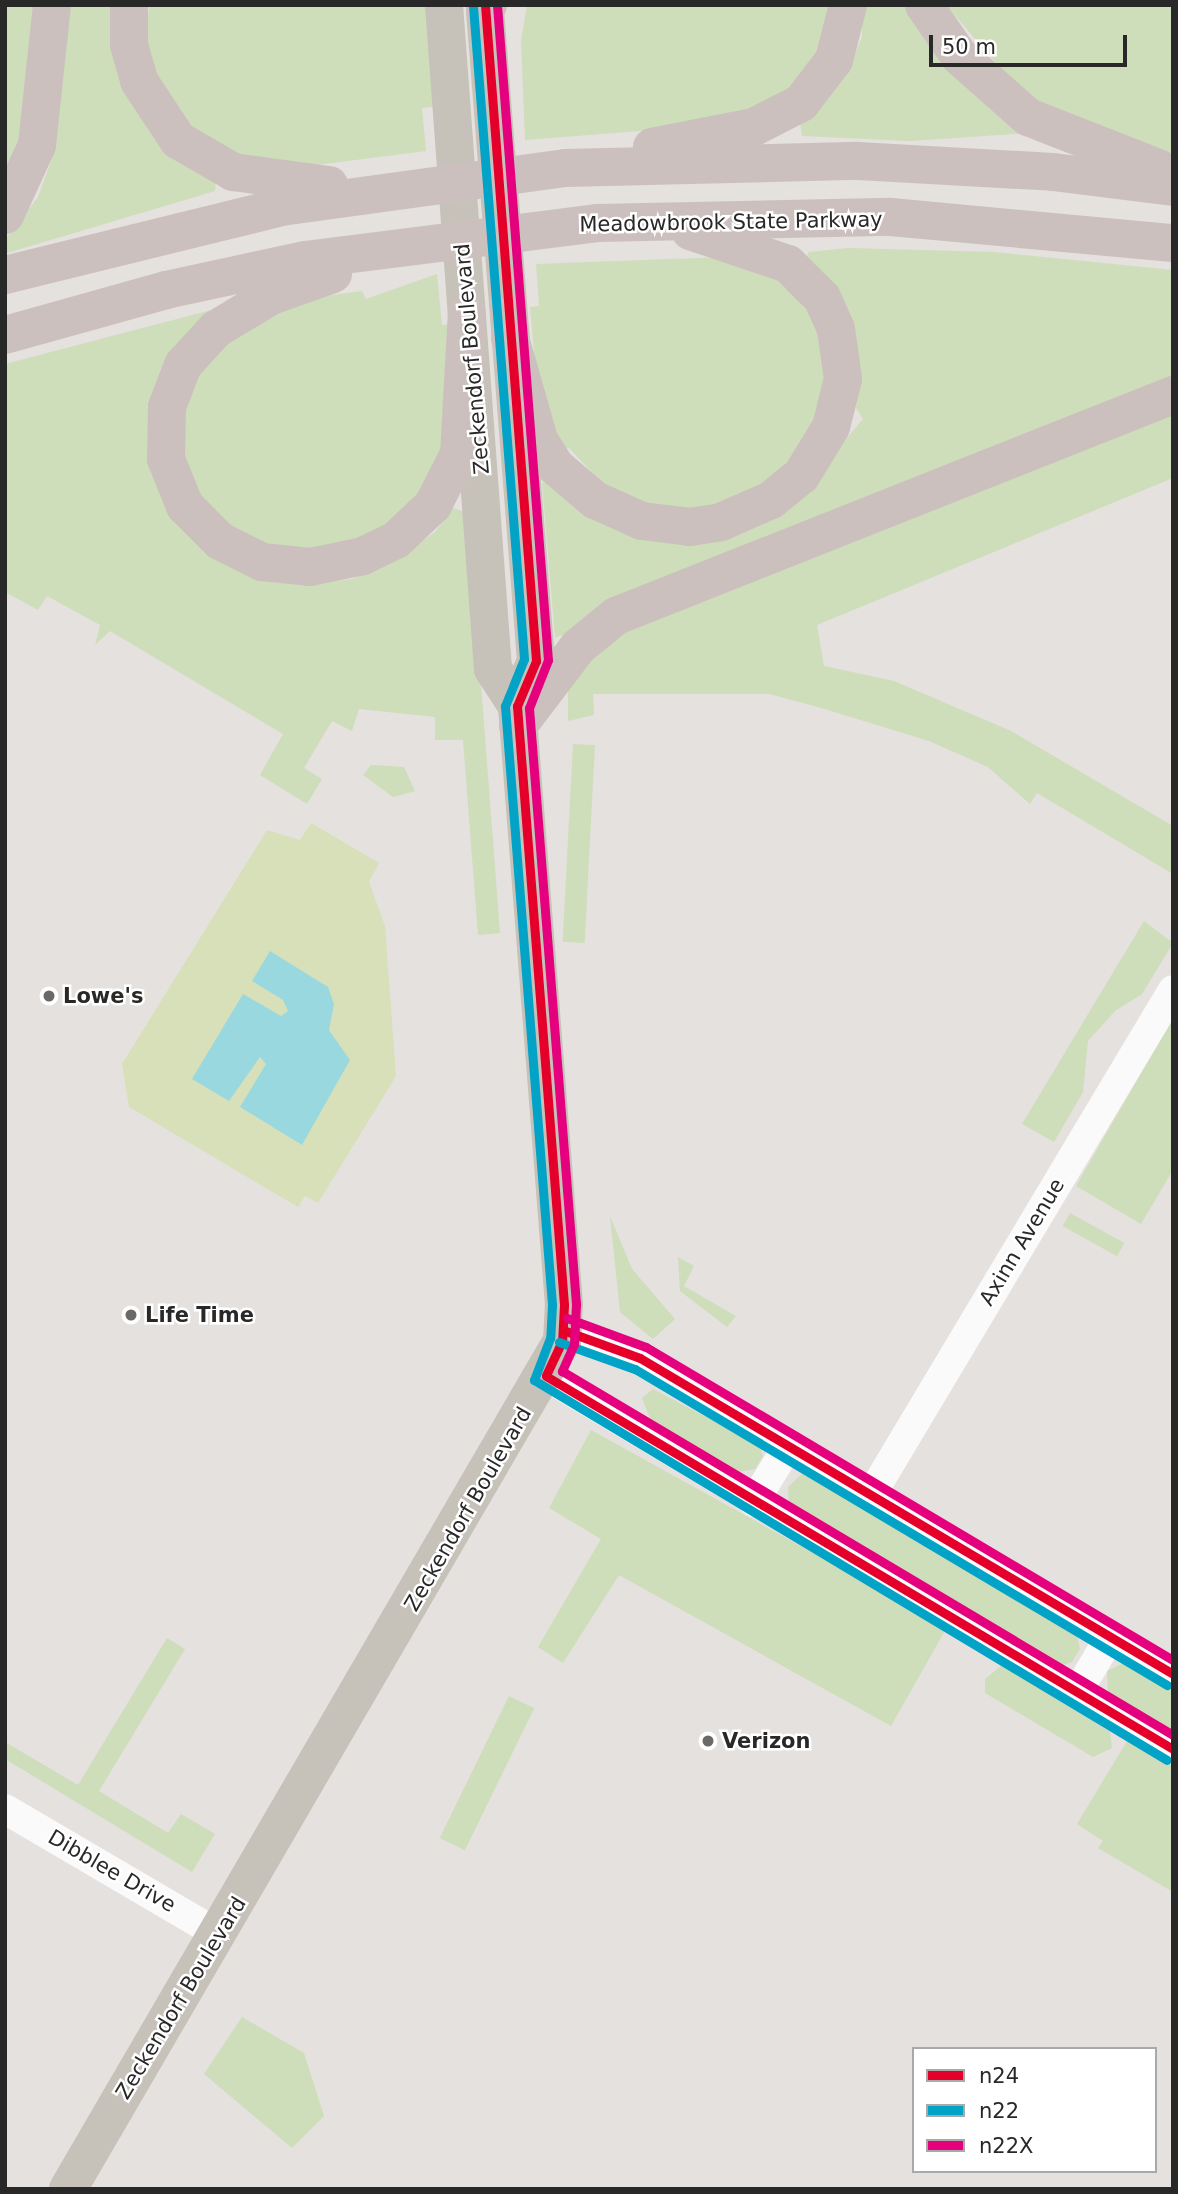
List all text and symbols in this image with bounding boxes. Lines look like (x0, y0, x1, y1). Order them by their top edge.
scale bar (933, 21, 1131, 65)
text: 50 m (942, 35, 996, 59)
street label: Meadowbrook State Parkway (579, 207, 883, 237)
street label: Zeckendorf Boulevard (449, 243, 495, 475)
place label: Lowe's (63, 983, 143, 1009)
marker: Lowe's (41, 988, 57, 1004)
street label: Axinn Avenue (974, 1174, 1070, 1310)
place label: Life Time (145, 1302, 254, 1328)
marker: Life Time (123, 1307, 139, 1323)
street label: Zeckendorf Boulevard (399, 1402, 537, 1616)
place label: Verizon (722, 1728, 811, 1754)
marker: Verizon (700, 1733, 716, 1749)
street label: Dibblee Drive (44, 1824, 180, 1918)
street label: Zeckendorf Boulevard (111, 1892, 251, 2104)
legend (912, 2047, 1157, 2173)
text: n24 (979, 2064, 1019, 2088)
text: n22 (979, 2099, 1019, 2123)
text: n22X (979, 2134, 1033, 2158)

